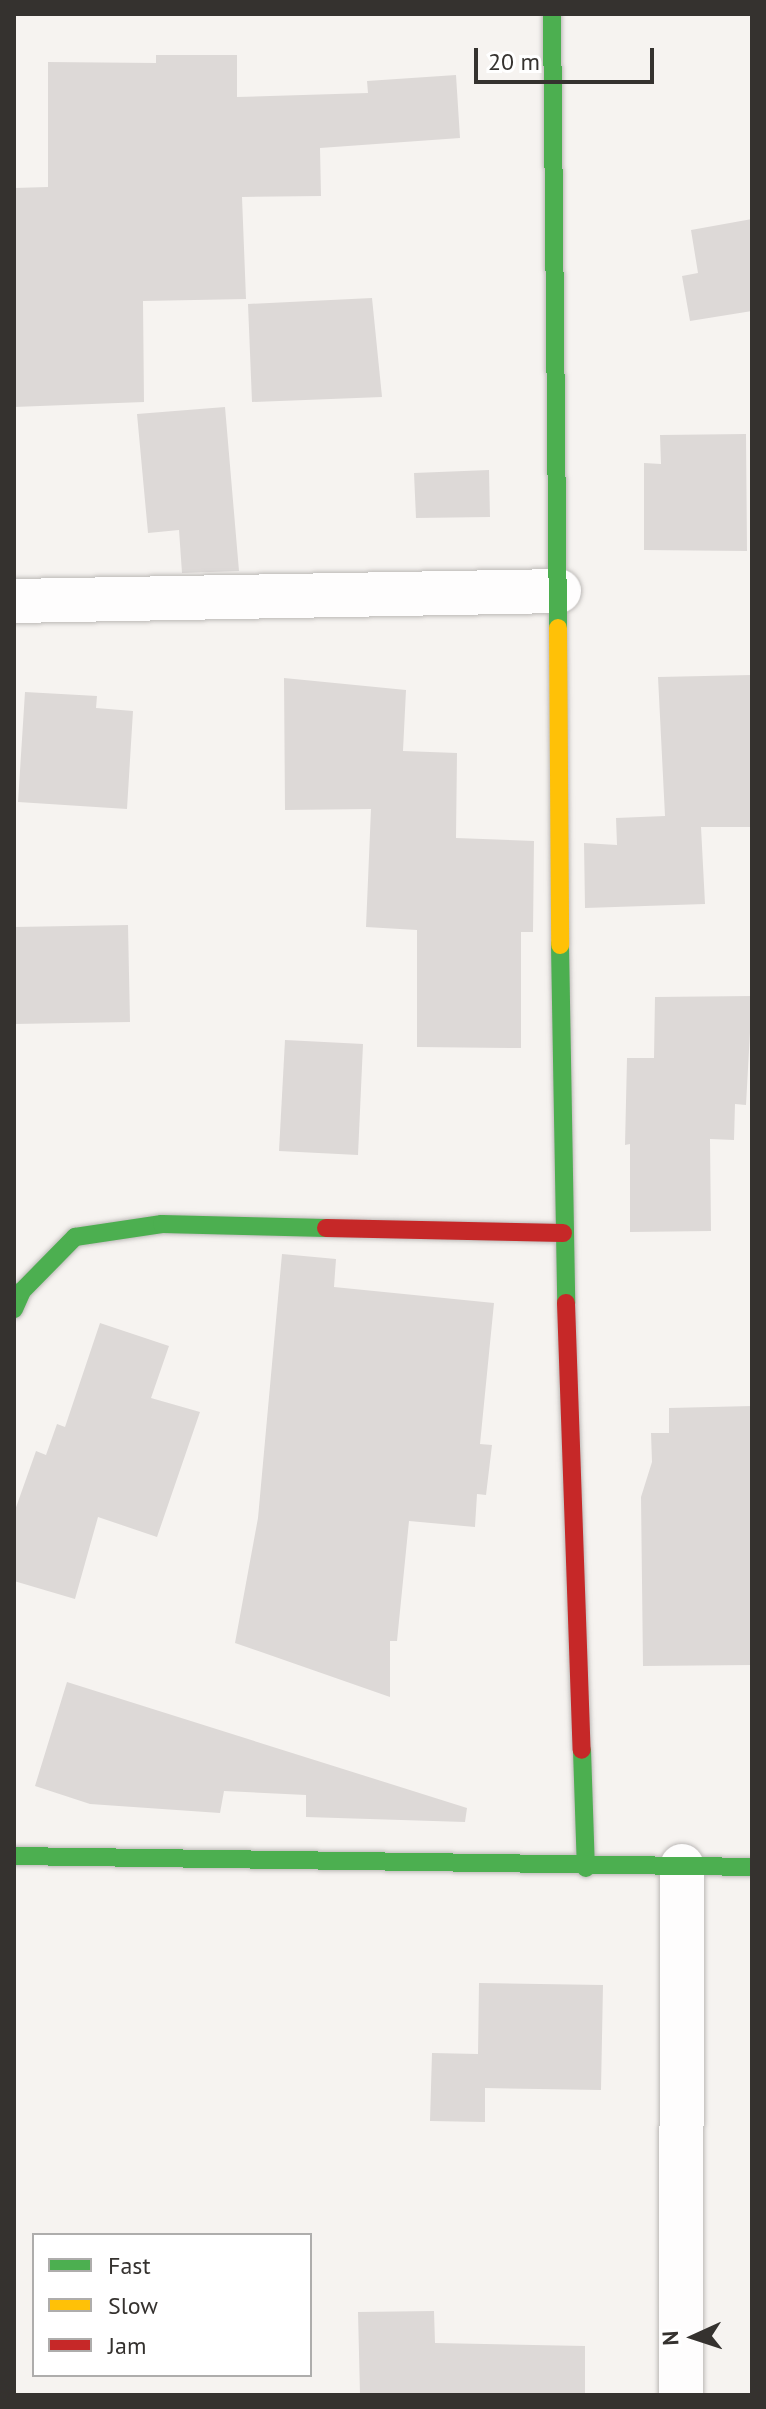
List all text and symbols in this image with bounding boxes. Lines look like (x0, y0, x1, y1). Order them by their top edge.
scale bar (478, 32, 658, 82)
text: 20 m (488, 46, 540, 77)
legend (32, 2233, 312, 2377)
text: Fast (108, 2250, 151, 2281)
text: Slow (108, 2290, 158, 2321)
north arrow (654, 2297, 734, 2377)
text: Jam (108, 2330, 146, 2361)
text: N (656, 2330, 684, 2346)

